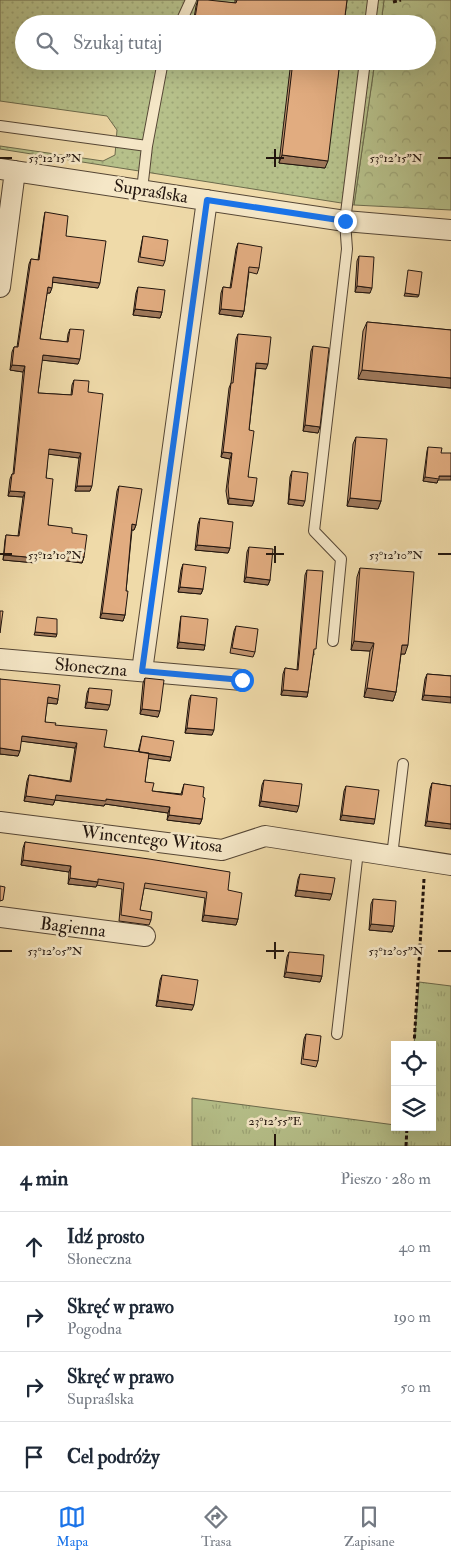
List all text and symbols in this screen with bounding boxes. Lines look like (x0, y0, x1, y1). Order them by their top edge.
search box (15, 15, 436, 70)
icon: search (33, 29, 61, 57)
text: Szukaj tutaj (73, 31, 162, 55)
text: 53°12'15"N (28, 151, 82, 166)
text: 53°12'15"N (369, 151, 423, 166)
street label: Supraślska (112, 174, 190, 209)
route end (334, 210, 357, 233)
text: 53°12'10"N (28, 548, 82, 563)
text: 53°12'10"N (369, 548, 423, 563)
street label: Słoneczna (54, 653, 129, 682)
route start (231, 669, 254, 692)
street label: Wincentego Witosa (79, 821, 224, 858)
street label: Bagienna (39, 912, 108, 943)
text: 53°12'05"N (28, 944, 83, 959)
text: 53°12'05"N (369, 944, 424, 959)
map controls (391, 1041, 436, 1131)
button: locate (391, 1041, 436, 1086)
button: layers (391, 1086, 436, 1131)
text: 23°12'55"E (249, 1114, 302, 1129)
text: 4 min (20, 1165, 68, 1192)
text: Pieszo · 280 m (340, 1169, 431, 1189)
text: Idź prosto (67, 1225, 144, 1249)
icon: ahead (20, 1233, 48, 1261)
text: 40 m (398, 1237, 431, 1257)
text: Słoneczna (67, 1249, 132, 1269)
text: Skręć w prawo (67, 1295, 174, 1319)
icon: right (20, 1303, 48, 1331)
text: 190 m (393, 1307, 431, 1327)
text: Pogodna (67, 1319, 122, 1339)
text: Skręć w prawo (67, 1365, 174, 1389)
icon: right (20, 1373, 48, 1401)
text: 50 m (400, 1377, 431, 1397)
text: Supraślska (67, 1389, 134, 1409)
icon: arrive (20, 1443, 48, 1471)
text: Cel podróży (67, 1445, 160, 1469)
tab: Mapa (56, 1503, 88, 1550)
tab: Trasa (201, 1503, 231, 1550)
tab: Zapisane (344, 1503, 395, 1550)

